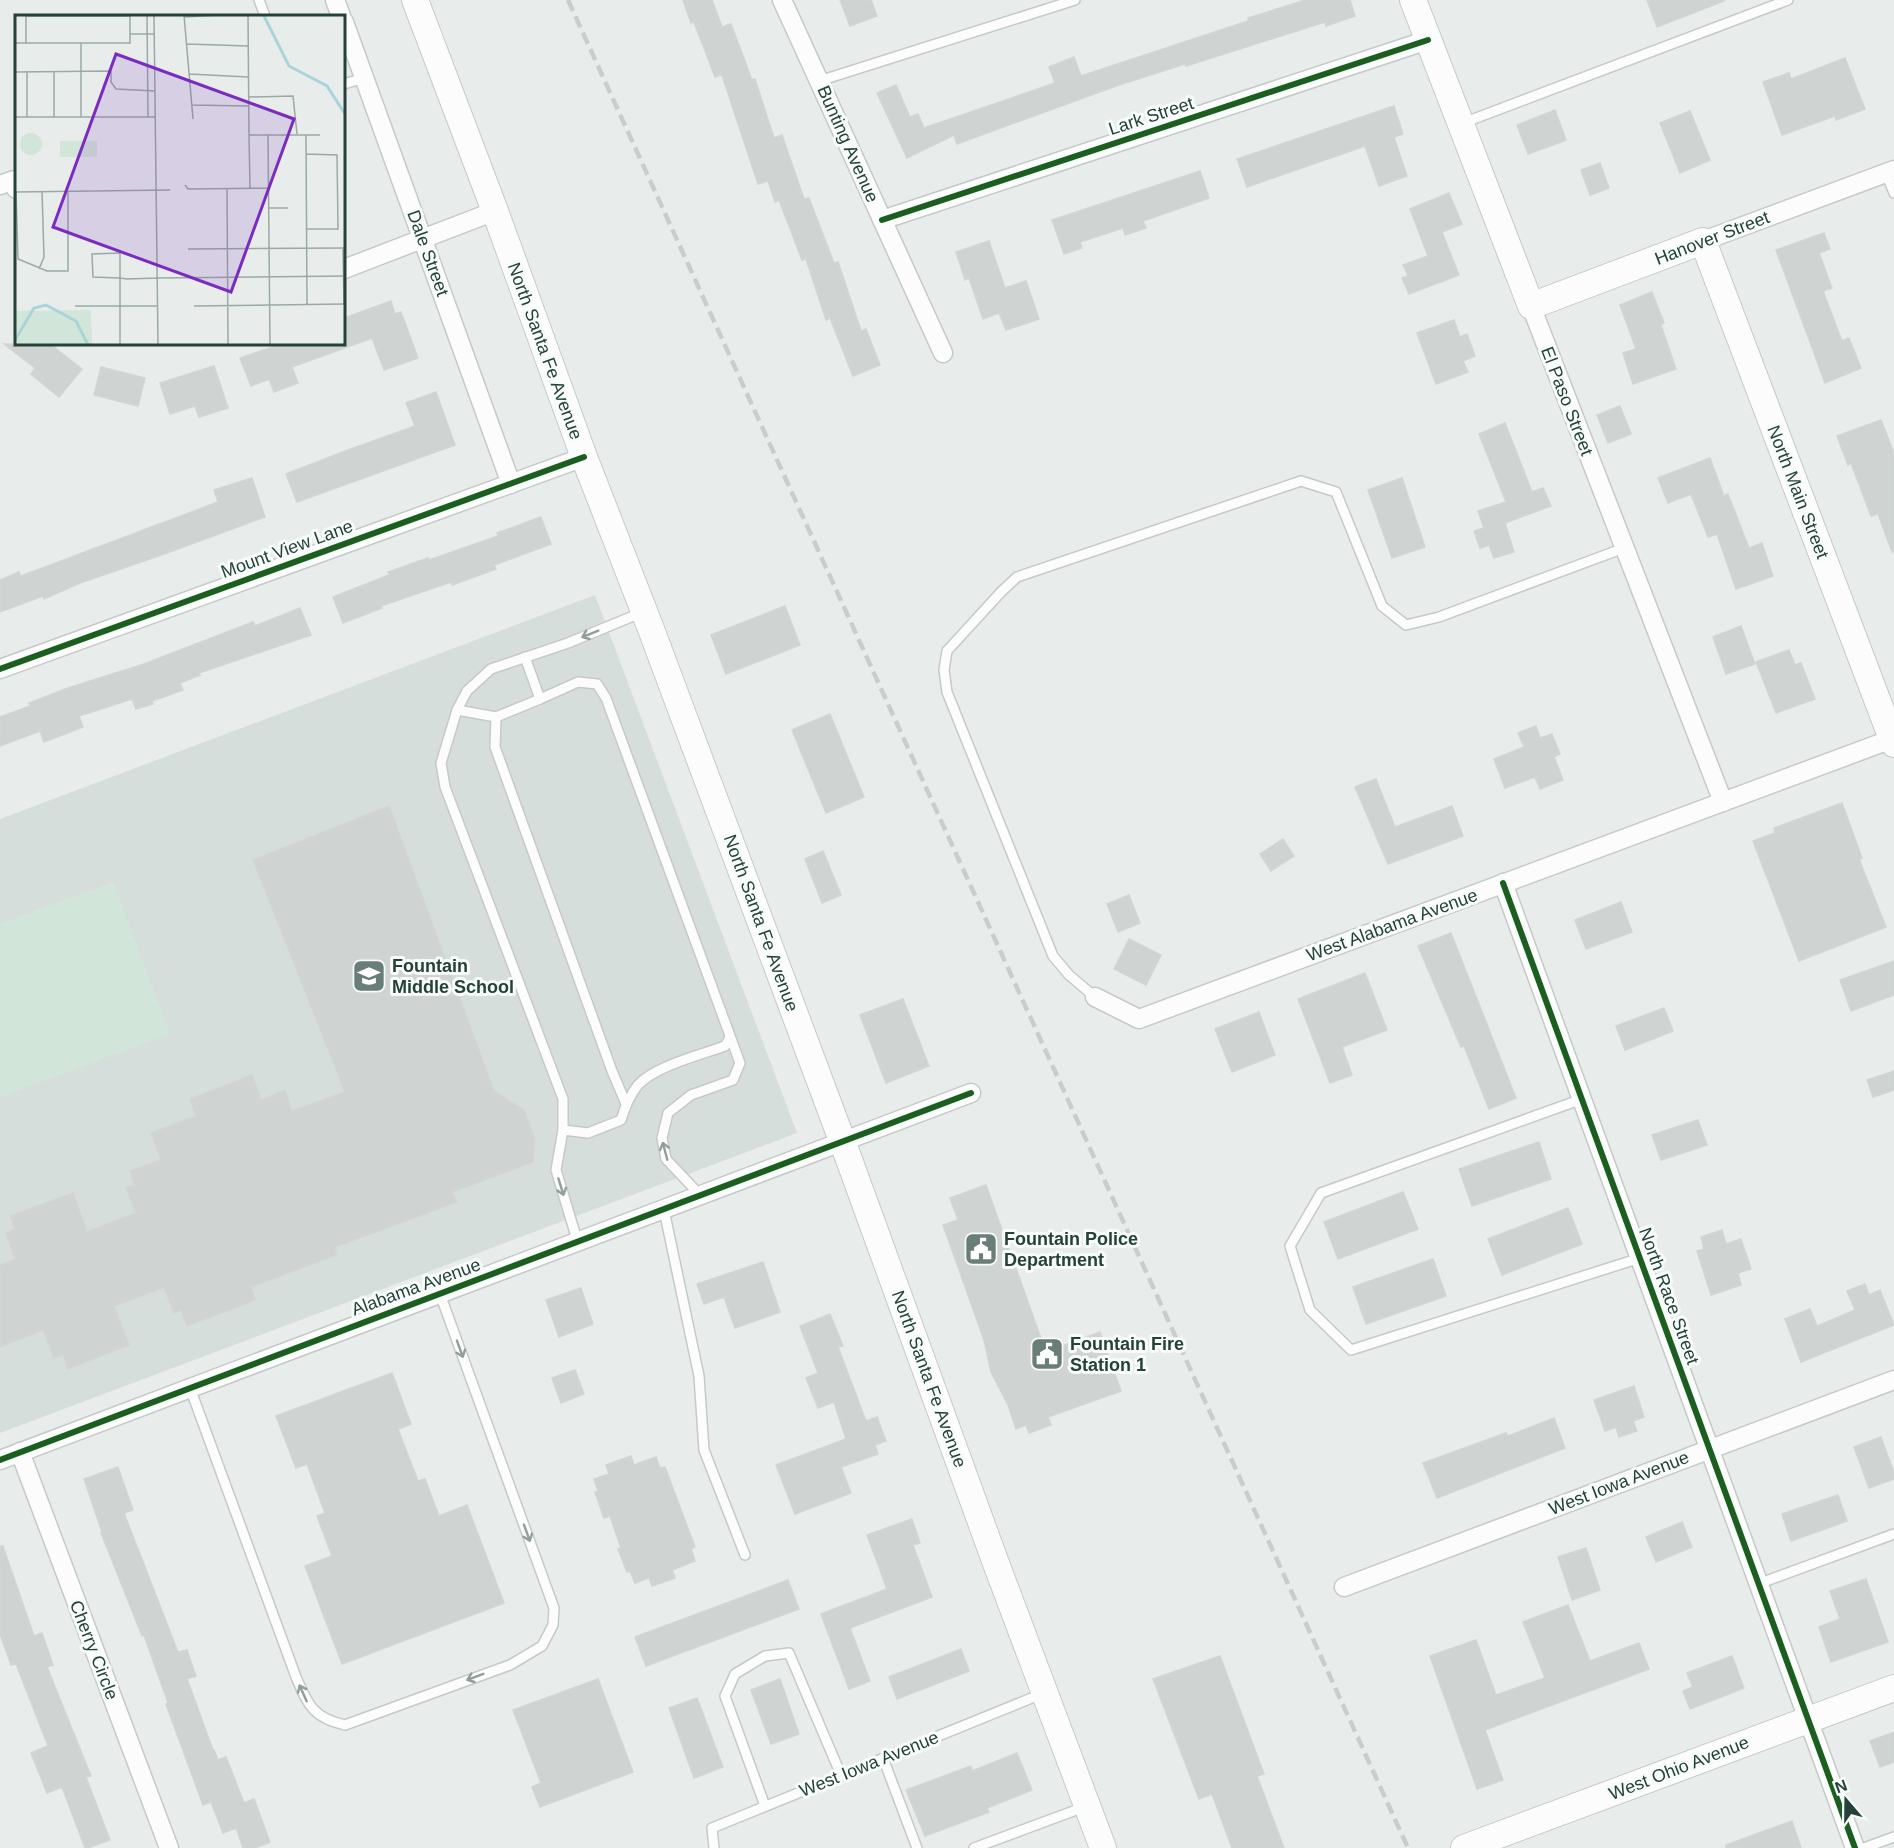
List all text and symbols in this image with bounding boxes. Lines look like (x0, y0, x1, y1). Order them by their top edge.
inset map (15, 15, 345, 345)
street label: Bunting Avenue (813, 82, 883, 206)
street label: Lark Street (1106, 93, 1196, 139)
street label: Dale Street (403, 207, 453, 299)
street label: Hanover Street (1652, 207, 1772, 269)
street label: North Santa Fe Avenue (504, 260, 586, 442)
street label: El Paso Street (1537, 344, 1597, 458)
street label: North Main Street (1763, 423, 1833, 561)
street label: Mount View Lane (218, 516, 356, 582)
one-way arrow (582, 629, 600, 640)
street label: North Santa Fe Avenue (720, 832, 802, 1014)
street label: West Alabama Avenue (1304, 885, 1480, 965)
place label: Fountain Middle School (392, 956, 514, 997)
school or university icon: Fountain Middle School (351, 958, 387, 994)
one-way arrow (659, 1142, 671, 1161)
one-way arrow (556, 1177, 567, 1196)
street label: North Race Street (1635, 1225, 1703, 1367)
place label: Fountain Police Department (1004, 1229, 1138, 1270)
public building icon: Fountain Police Department (963, 1231, 999, 1267)
street label: Alabama Avenue (349, 1254, 483, 1320)
street label: North Santa Fe Avenue (888, 1288, 970, 1470)
place label: Fountain Fire Station 1 (1070, 1334, 1184, 1375)
public building icon: Fountain Fire Station 1 (1029, 1336, 1065, 1372)
one-way arrow (455, 1340, 466, 1358)
street label: West Iowa Avenue (1546, 1447, 1692, 1519)
one-way arrow (522, 1523, 533, 1541)
street label: Cherry Circle (66, 1597, 122, 1703)
one-way arrow (466, 1673, 485, 1684)
one-way arrow (297, 1684, 308, 1703)
street label: West Iowa Avenue (796, 1727, 942, 1801)
street label: West Ohio Avenue (1606, 1732, 1752, 1804)
north arrow (1816, 1770, 1876, 1830)
text: N (1833, 1776, 1849, 1796)

